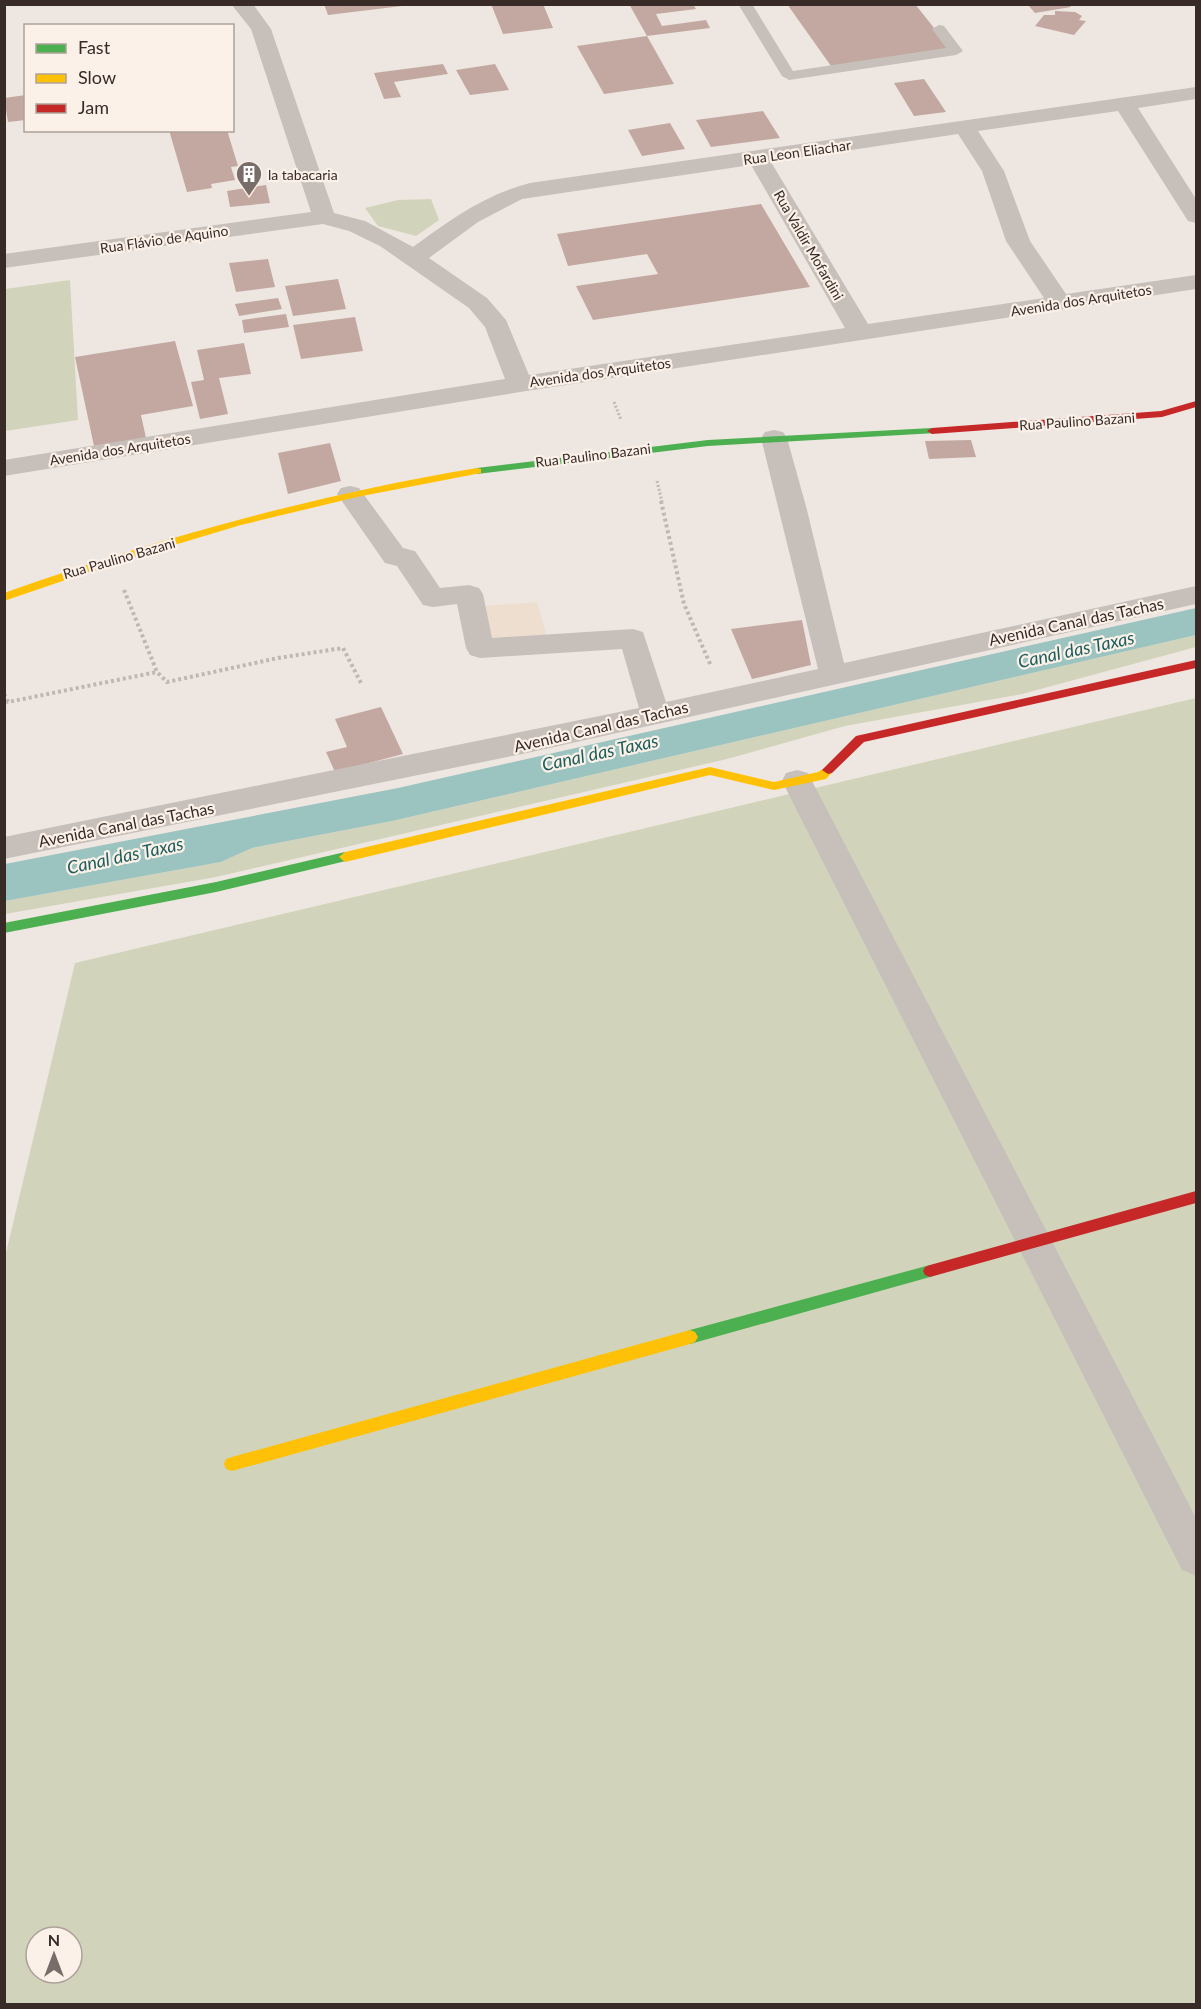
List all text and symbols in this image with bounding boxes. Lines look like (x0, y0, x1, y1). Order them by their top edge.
legend (24, 24, 234, 132)
text: Fast (78, 36, 111, 58)
text: Slow (78, 66, 116, 88)
text: Jam (78, 96, 109, 118)
street label: Rua Leon Eliachar (742, 136, 852, 168)
building icon: la tabacaria (234, 159, 264, 197)
place label: la tabacaria (268, 166, 338, 183)
street label: Rua Valdir Mofardini (771, 187, 847, 303)
street label: Rua Flávio de Aquino (99, 222, 229, 256)
street label: Avenida dos Arquitetos (1009, 280, 1153, 320)
street label: Avenida dos Arquitetos (528, 354, 672, 390)
street label: Rua Paulino Bazani (1018, 408, 1136, 434)
street label: Avenida dos Arquitetos (48, 429, 192, 469)
street label: Rua Paulino Bazani (534, 439, 652, 471)
street label: Rua Paulino Bazani (61, 534, 177, 582)
street label: Avenida Canal das Tachas (987, 593, 1165, 649)
water label: Canal das Taxas (1016, 626, 1136, 672)
street label: Avenida Canal das Tachas (512, 697, 690, 755)
water label: Canal das Taxas (540, 729, 660, 775)
street label: Avenida Canal das Tachas (37, 798, 215, 850)
water label: Canal das Taxas (65, 832, 185, 878)
north arrow (24, 1925, 84, 1985)
text: N (48, 1930, 60, 1949)

